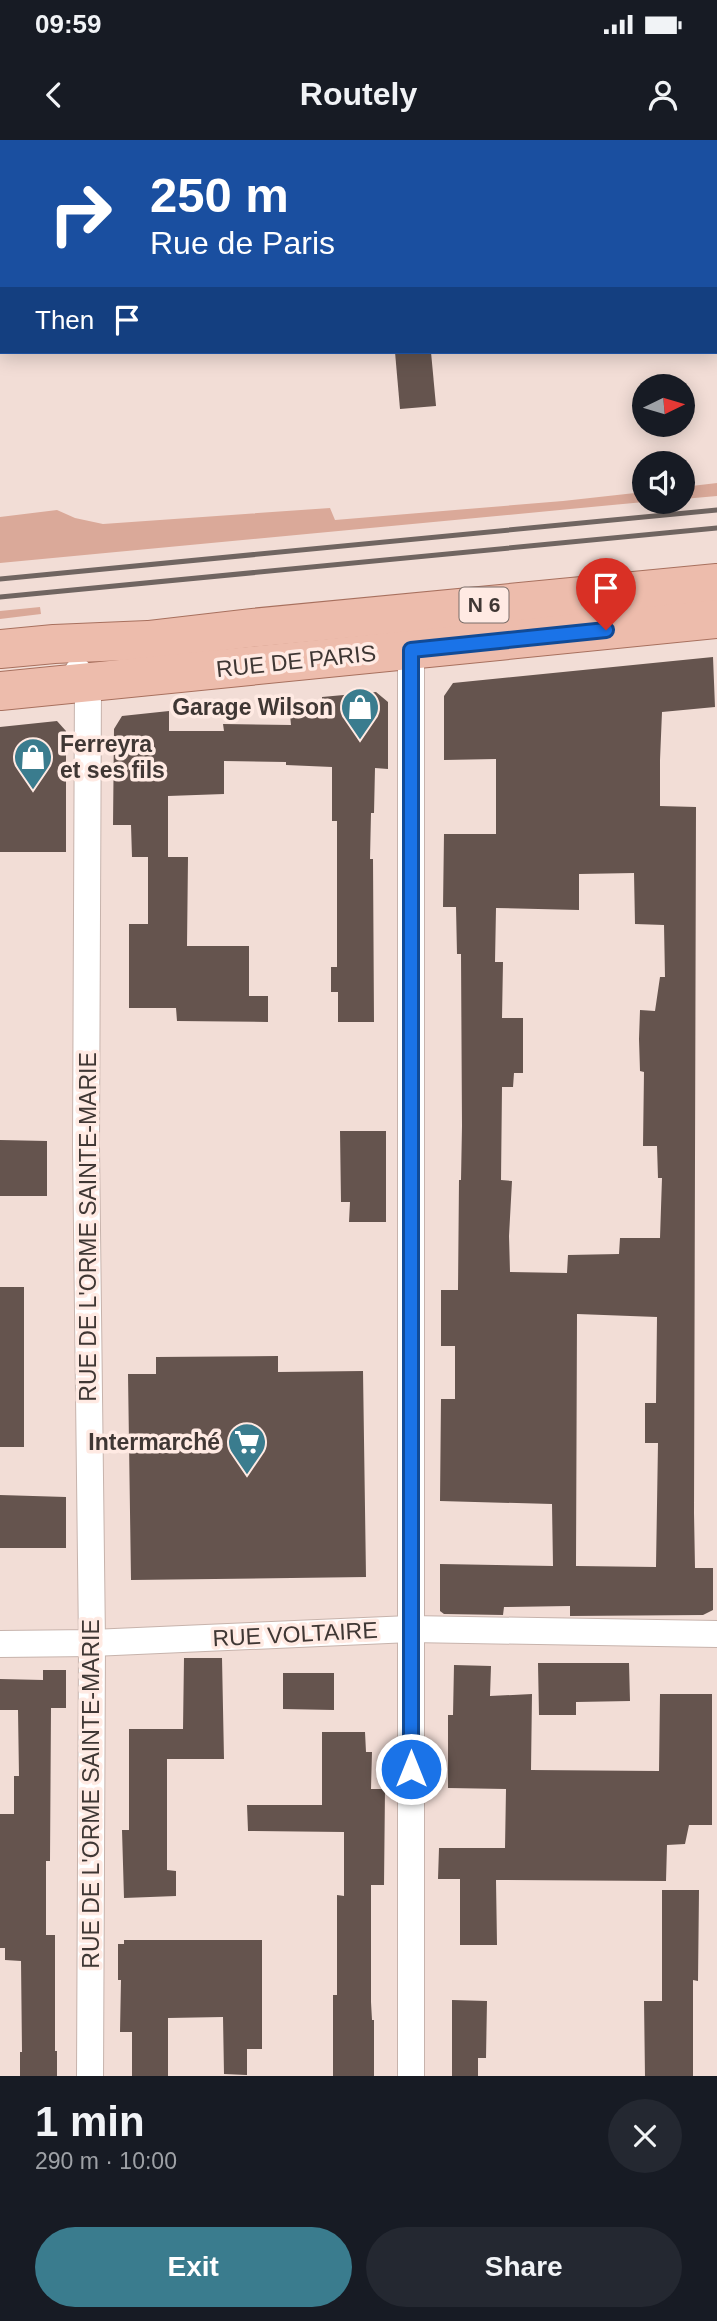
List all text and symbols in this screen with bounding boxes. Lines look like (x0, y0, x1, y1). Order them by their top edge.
text: 09:59 (35, 9, 102, 39)
icon: back (35, 76, 73, 114)
text: Routely (300, 76, 417, 112)
icon: person (644, 76, 682, 114)
icon: right (35, 168, 126, 259)
text: 250 m (150, 168, 289, 222)
text: Rue de Paris (150, 225, 335, 261)
icon: arrive (108, 301, 146, 339)
text: Then (35, 305, 94, 335)
north arrow (632, 374, 695, 438)
map controls (632, 374, 695, 514)
button: sound (632, 451, 695, 514)
pin (576, 558, 636, 630)
icon: arrive (587, 569, 625, 607)
road number: N 6 (460, 588, 508, 622)
street label: RUE DE PARIS (215, 640, 377, 682)
shop icon: Garage Wilson (339, 686, 381, 741)
place label: Garage Wilson (172, 694, 333, 720)
place label: Ferreyra et ses fils (60, 731, 165, 783)
shop icon: Ferreyra et ses fils (12, 736, 54, 791)
street label: RUE DE L'ORME SAINTE-MARIE (75, 1052, 101, 1402)
supermarket icon: Intermarché (226, 1421, 268, 1476)
place label: Intermarché (88, 1429, 220, 1455)
street label: RUE VOLTAIRE (212, 1617, 378, 1651)
street label: RUE DE L'ORME SAINTE-MARIE (78, 1619, 104, 1969)
position arrow (374, 1732, 448, 1806)
text: 1 min (35, 2098, 145, 2145)
button: close (608, 2099, 682, 2173)
text: 290 m · 10:00 (35, 2148, 177, 2174)
button: Exit (35, 2227, 352, 2307)
button: Share (366, 2227, 682, 2307)

